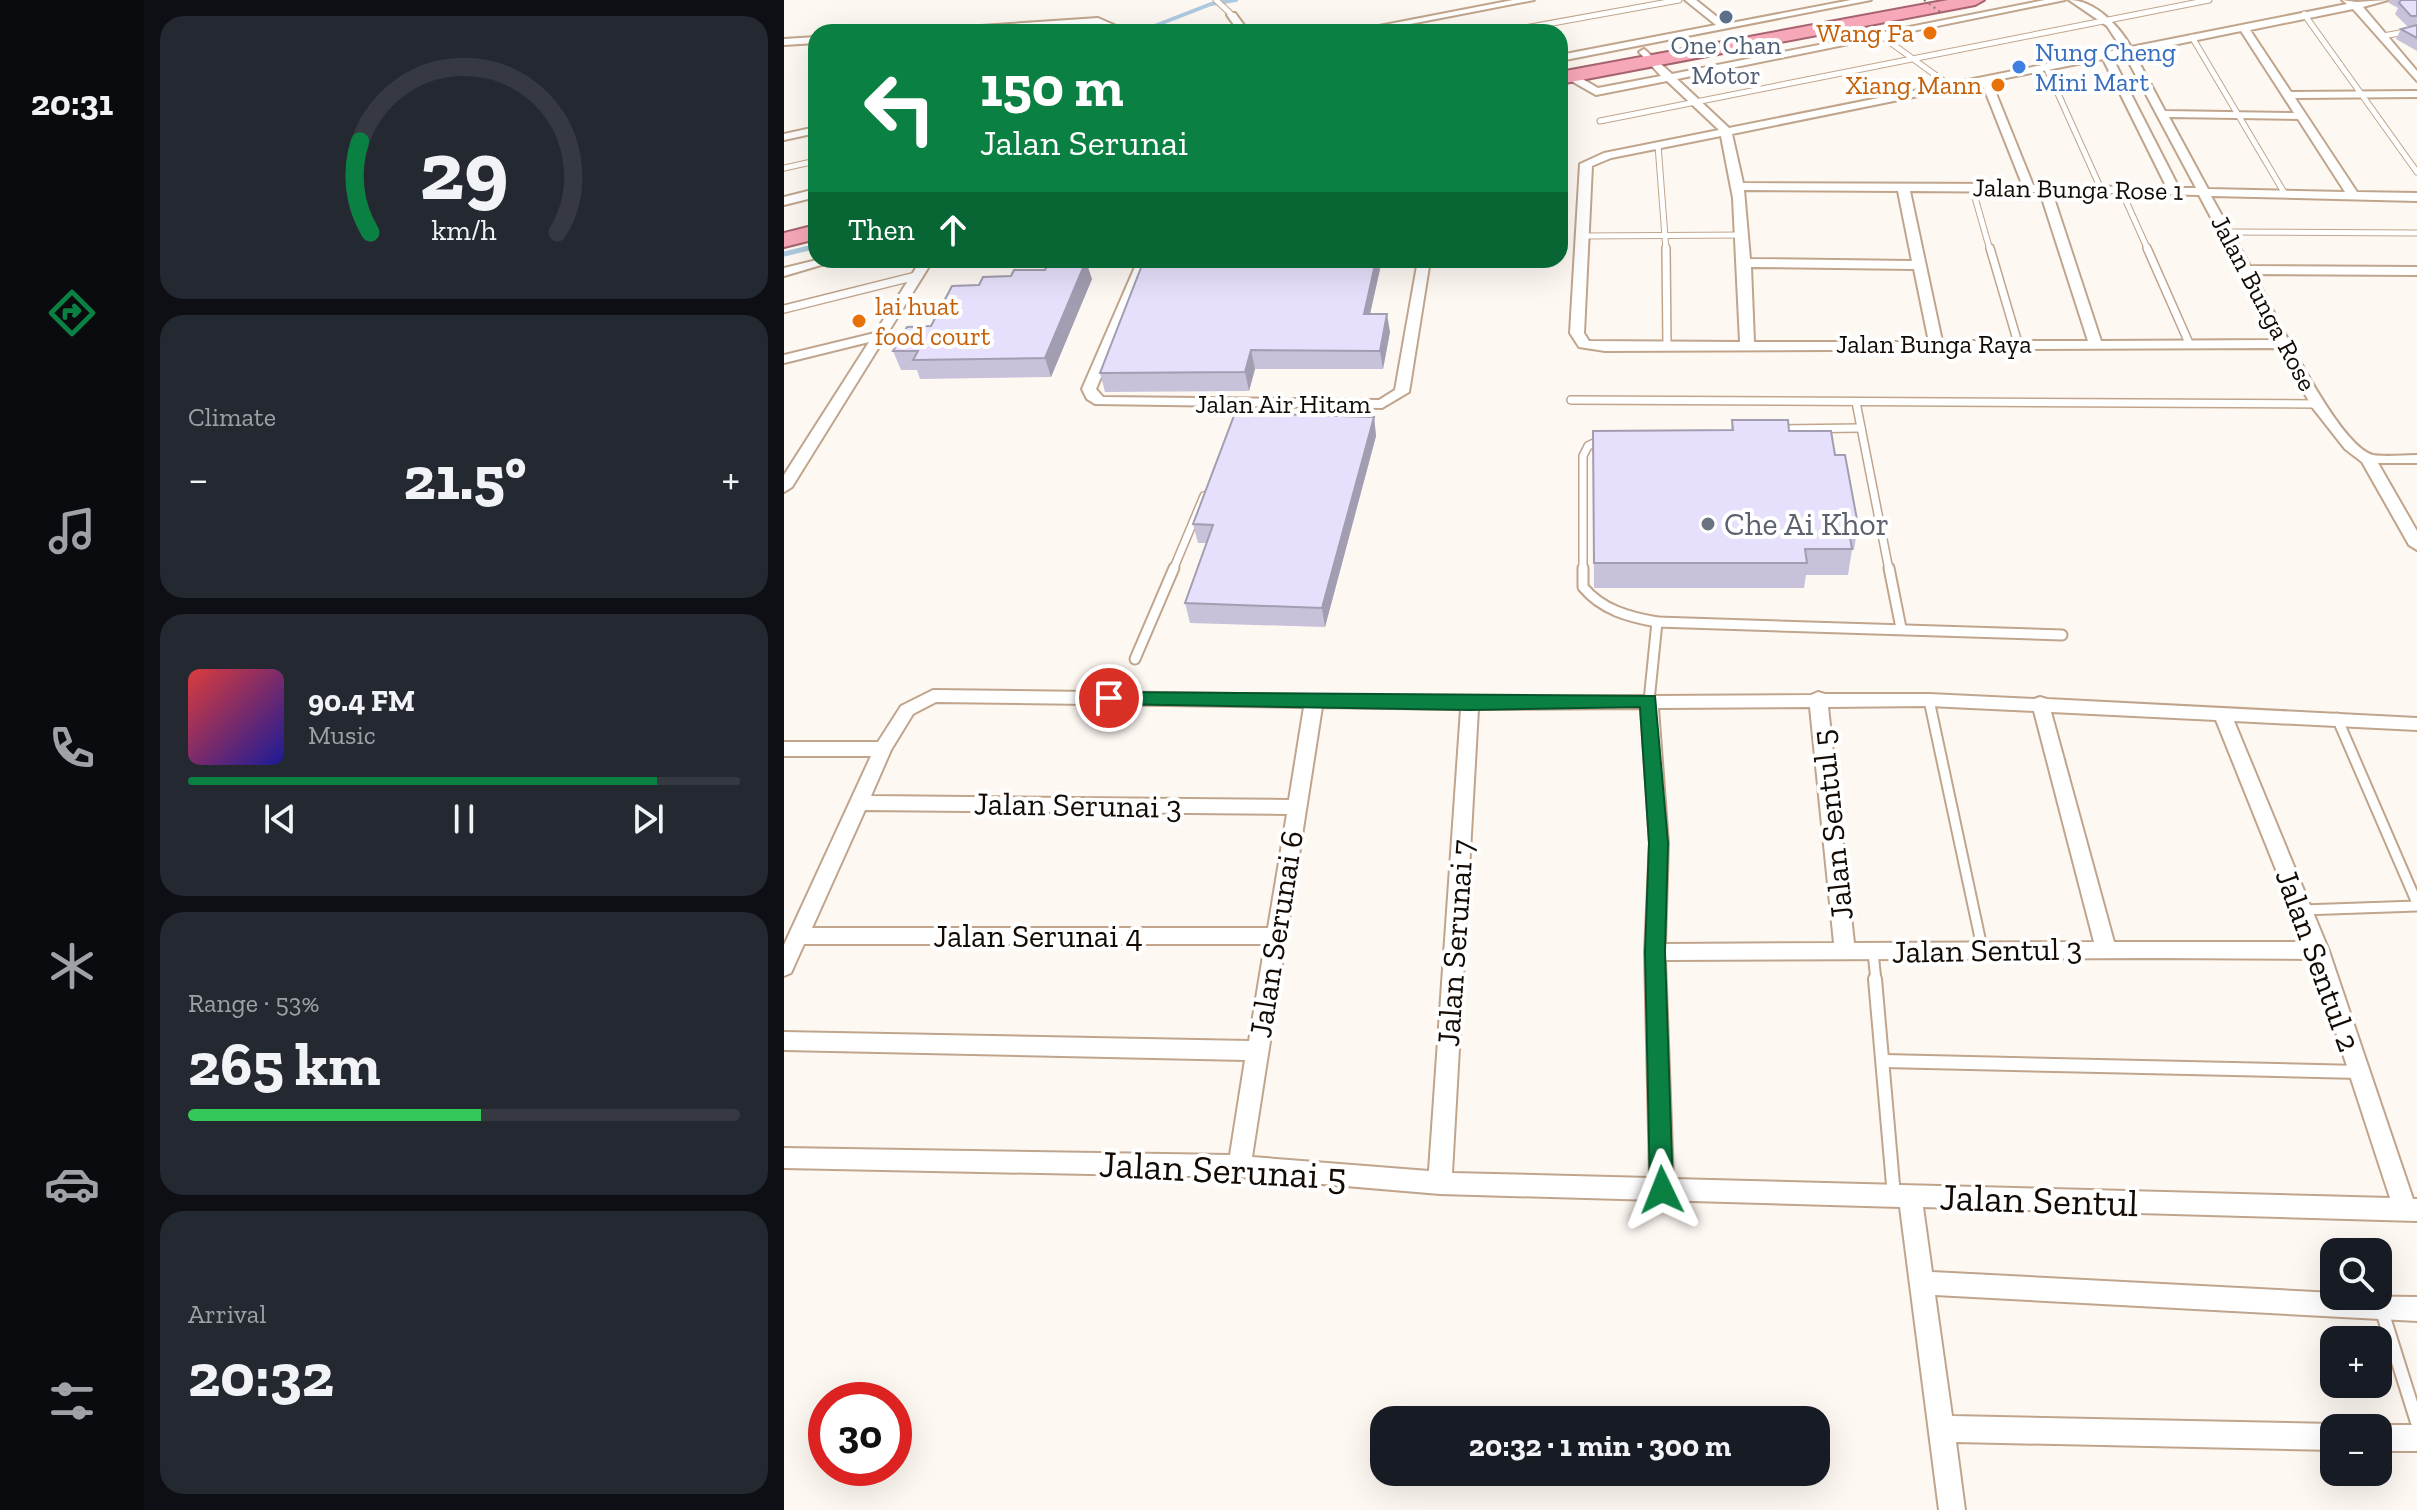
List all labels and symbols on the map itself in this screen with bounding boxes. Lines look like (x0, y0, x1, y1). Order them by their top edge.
marker: One Chan Motor (1717, 8, 1735, 26)
place label: Wang Fa (1817, 17, 1914, 49)
marker: Wang Fa (1921, 24, 1939, 42)
place label: One Chan Motor (1671, 29, 1781, 91)
place label: Nung Cheng Mini Mart (2035, 36, 2176, 98)
marker: Nung Cheng Mini Mart (2010, 58, 2028, 76)
place label: Xiang Mann (1846, 69, 1982, 101)
marker: Xiang Mann (1989, 76, 2007, 94)
street label: Jalan Bunga Rose 1 (1972, 171, 2184, 207)
street label: Jalan Bunga Rose (2204, 210, 2324, 396)
place label: lai huat food court (875, 290, 991, 352)
marker: lai huat food court (850, 312, 868, 330)
street label: Jalan Bunga Raya (1836, 328, 2032, 360)
street label: Jalan Air Hitam (1195, 388, 1371, 420)
place label: Che Ai Khor (1724, 505, 1889, 543)
marker: Che Ai Khor (1699, 515, 1717, 533)
pin (1075, 664, 1143, 732)
street label: Jalan Sentul 5 (1803, 728, 1861, 922)
street label: Jalan Serunai 3 (974, 784, 1182, 826)
street label: Jalan Serunai 6 (1241, 828, 1311, 1040)
street label: Jalan Serunai 7 (1429, 838, 1481, 1048)
street label: Jalan Sentul 2 (2267, 864, 2369, 1056)
street label: Jalan Serunai 4 (933, 917, 1143, 955)
street label: Jalan Sentul 3 (1891, 929, 2083, 971)
street label: Jalan Serunai 5 (1098, 1141, 1348, 1199)
position arrow (1620, 1148, 1704, 1232)
street label: Jalan Sentul (1939, 1174, 2139, 1226)
speed limit sign: 30 (808, 1382, 912, 1486)

